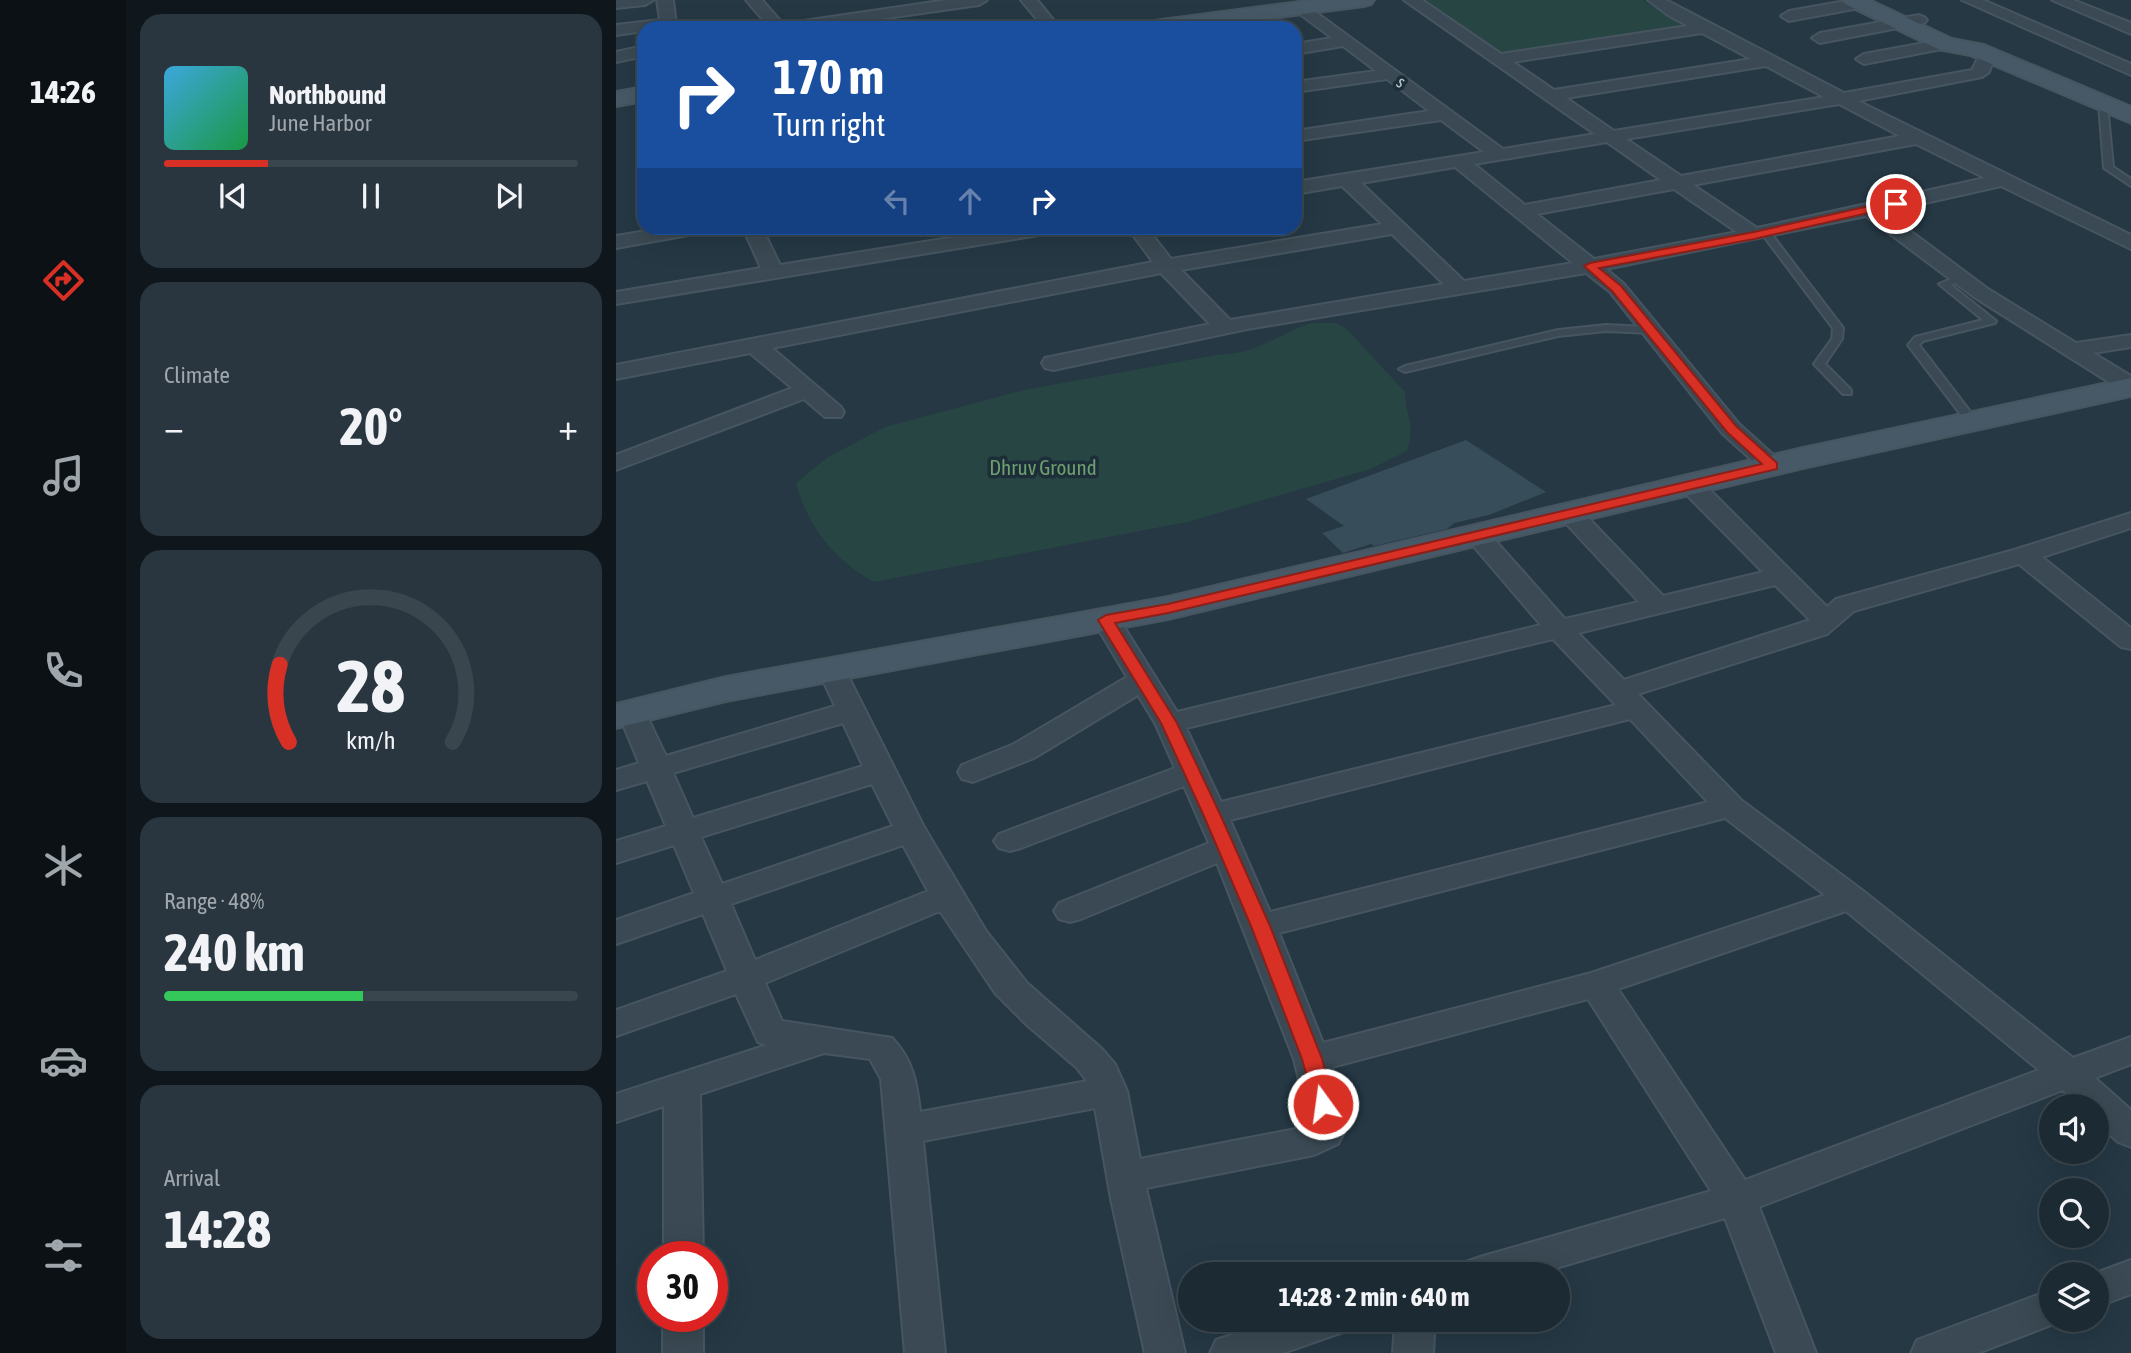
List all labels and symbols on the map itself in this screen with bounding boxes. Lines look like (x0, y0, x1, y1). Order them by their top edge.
street label: s (1393, 71, 1410, 92)
pin (1866, 174, 1926, 234)
park label: Dhruv Ground (989, 455, 1097, 479)
position arrow (1286, 1067, 1360, 1141)
speed limit sign: 30 (637, 1241, 728, 1332)

